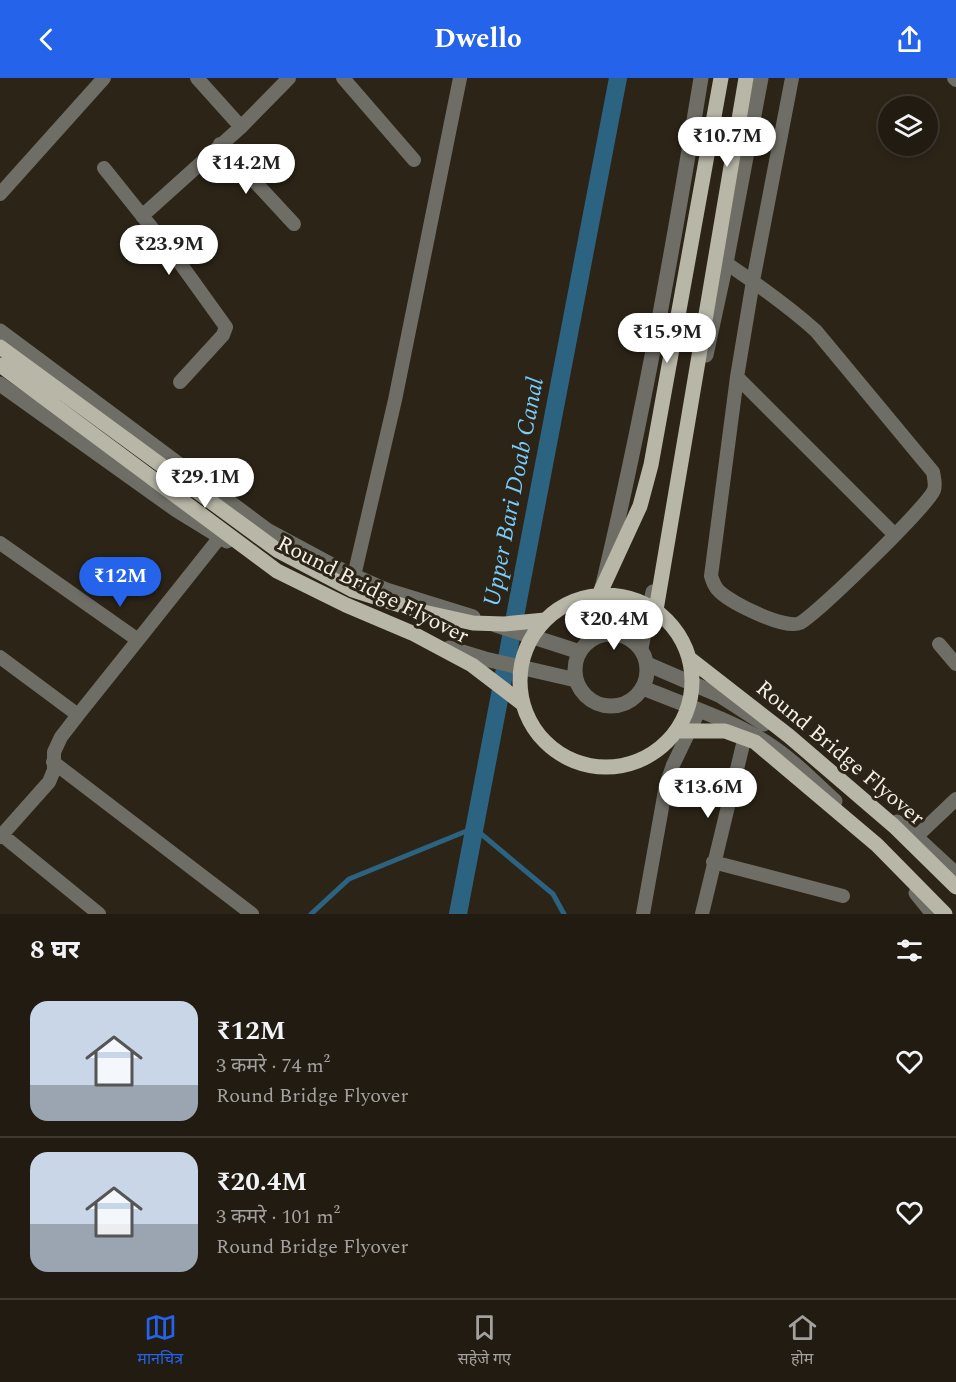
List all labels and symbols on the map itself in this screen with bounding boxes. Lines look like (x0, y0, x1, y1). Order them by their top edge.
pin: ₹10.7M (678, 117, 776, 168)
pin: ₹14.2M (197, 144, 295, 195)
pin: ₹23.9M (120, 225, 218, 276)
pin: ₹15.9M (618, 313, 716, 364)
water label: Upper Bari Doab Canal (474, 374, 554, 610)
pin: ₹29.1M (156, 458, 254, 509)
street label: Round Bridge Flyover (271, 527, 475, 653)
pin: ₹12M (84, 557, 156, 608)
pin: ₹20.4M (565, 600, 663, 651)
street label: Round Bridge Flyover (748, 672, 932, 834)
pin: ₹13.6M (659, 768, 757, 819)

